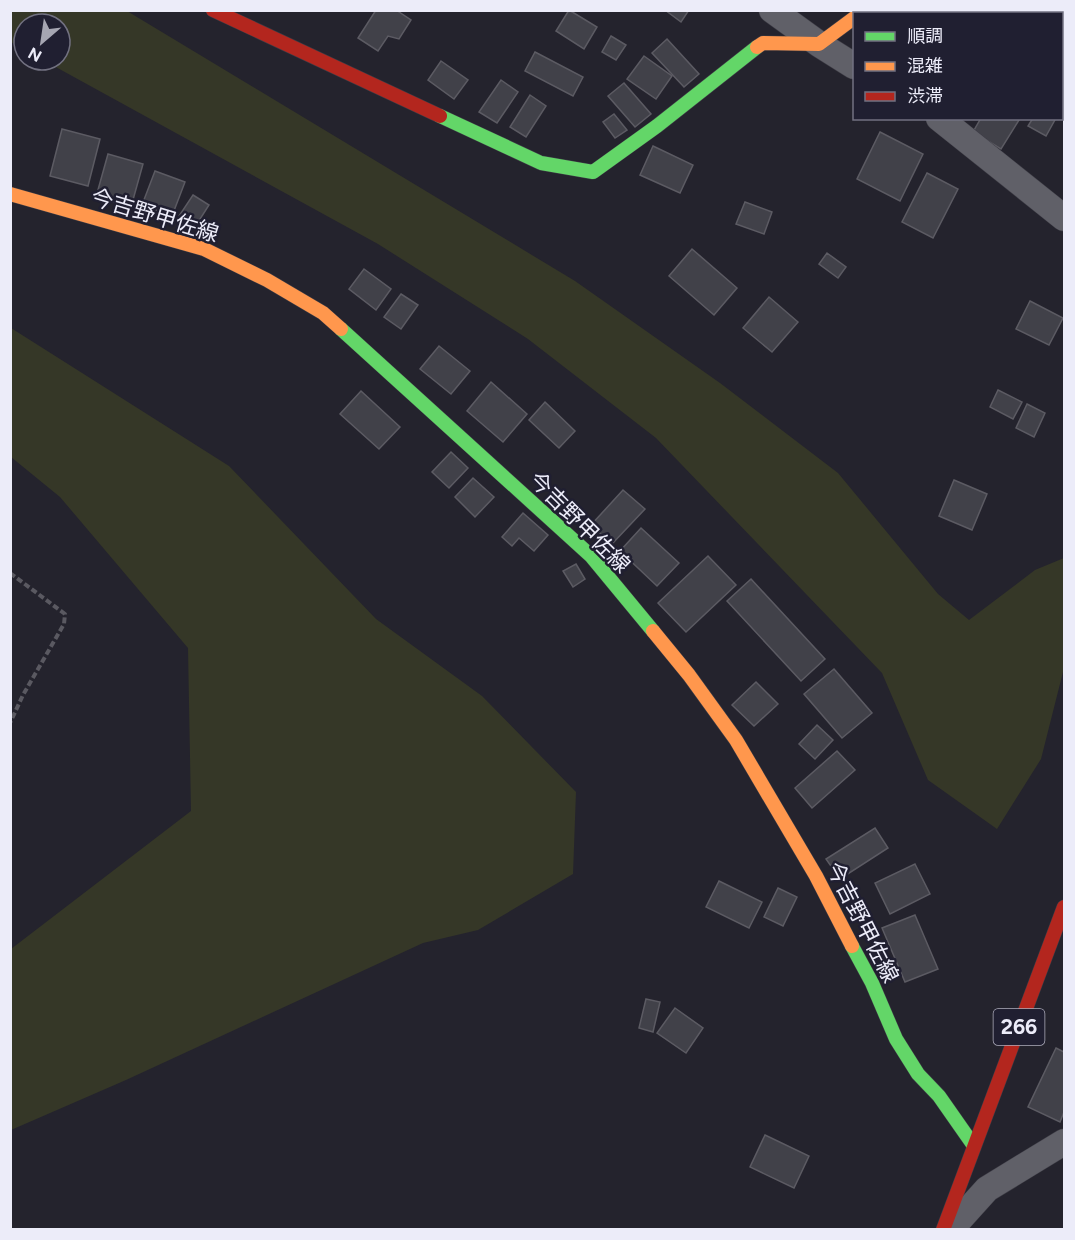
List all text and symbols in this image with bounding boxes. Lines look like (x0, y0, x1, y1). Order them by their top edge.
north arrow (12, 12, 72, 72)
legend (853, 12, 1063, 120)
text: 順調 (907, 25, 943, 47)
text: N (25, 43, 45, 66)
text: 混雑 (907, 55, 943, 77)
text: 渋滞 (907, 85, 943, 107)
street label: 今吉野甲佐線 (88, 183, 222, 248)
street label: 今吉野甲佐線 (523, 466, 636, 579)
street label: 今吉野甲佐線 (821, 857, 905, 987)
road number: 266 (994, 1009, 1044, 1045)

